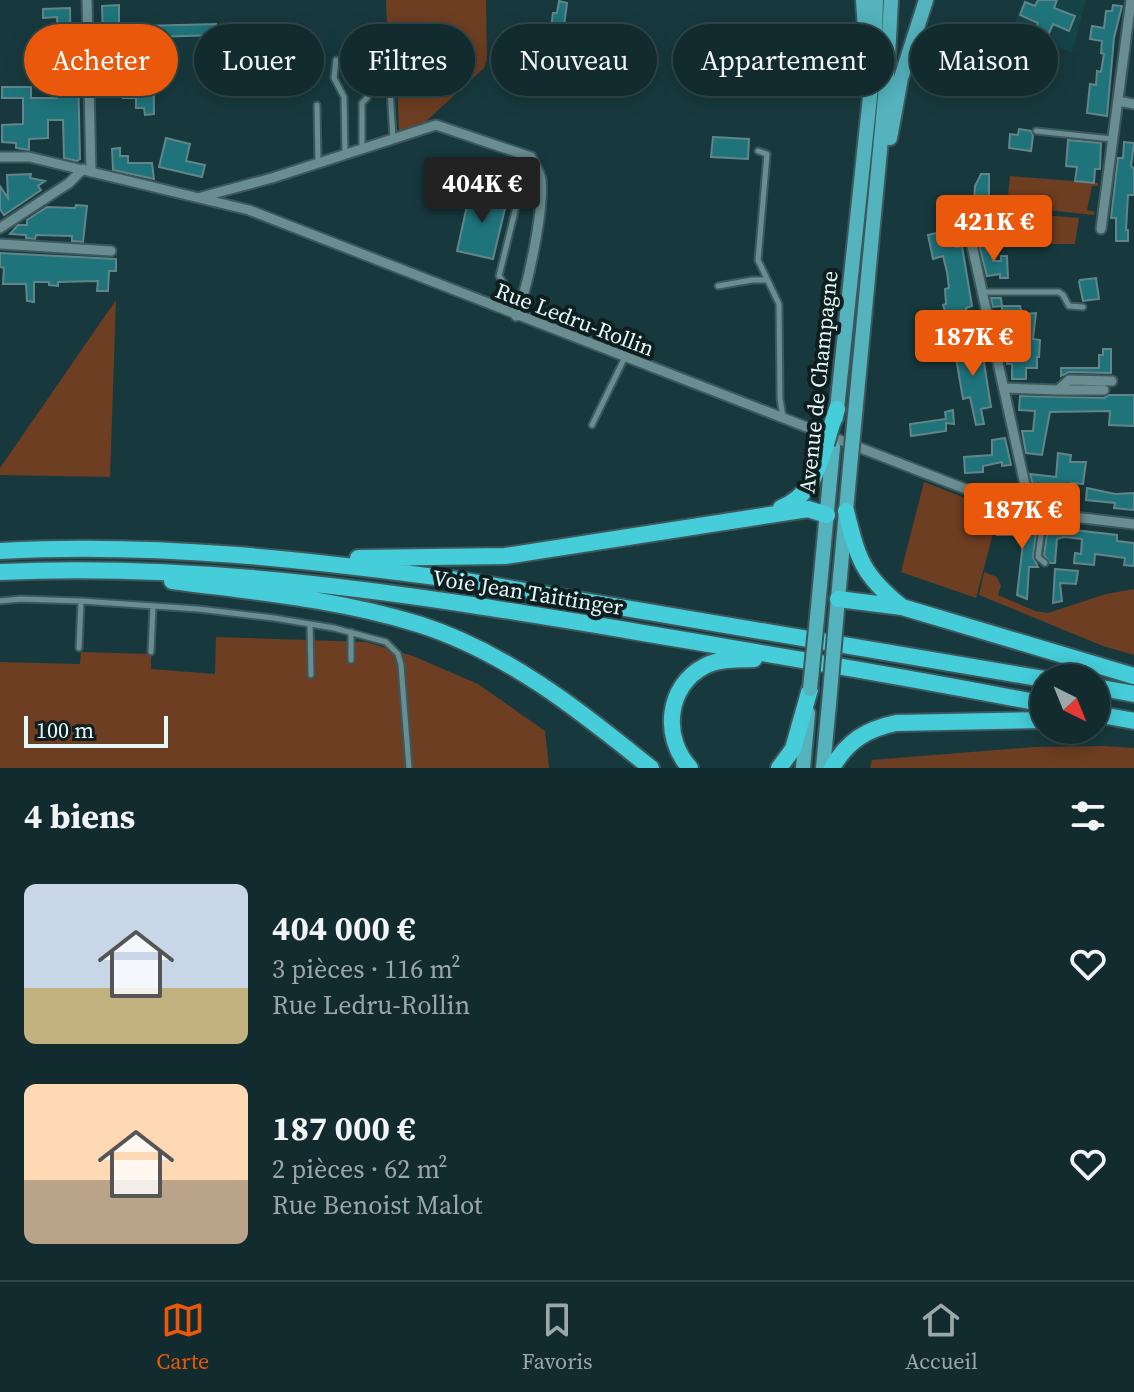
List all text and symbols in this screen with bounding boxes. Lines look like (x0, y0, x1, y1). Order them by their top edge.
chip: Acheter (24, 24, 178, 96)
chip: Louer (194, 24, 324, 96)
chip: Filtres (340, 24, 475, 96)
chip: Nouveau (491, 24, 657, 96)
chip: Appartement (673, 24, 894, 96)
chip: Maison (910, 24, 1058, 96)
pin: 404K € (417, 157, 547, 225)
text: 404K € (442, 165, 522, 201)
pin: 421K € (929, 195, 1059, 263)
text: 421K € (954, 203, 1034, 239)
street label: Avenue de Champagne (791, 269, 845, 495)
street label: Rue Ledru-Rollin (491, 275, 659, 363)
pin: 187K € (908, 310, 1038, 378)
text: 187K € (933, 318, 1013, 354)
pin: 187K € (957, 483, 1087, 551)
text: 187K € (982, 491, 1062, 527)
street label: Voie Jean Taittinger (431, 562, 626, 622)
north arrow (1030, 664, 1110, 744)
map controls (1030, 664, 1110, 744)
scale bar (24, 712, 168, 748)
text: 100 m (36, 715, 94, 745)
text: 4 biens (24, 793, 135, 839)
icon: filters (1066, 794, 1110, 838)
text: 404 000 € (272, 905, 416, 951)
icon: home (88, 916, 184, 1012)
icon: heart (1066, 942, 1110, 986)
text: 3 pièces · 116 m² (272, 951, 461, 987)
text: Rue Ledru-Rollin (272, 987, 470, 1023)
text: 187 000 € (272, 1105, 416, 1151)
icon: home (88, 1116, 184, 1212)
icon: heart (1066, 1142, 1110, 1186)
text: 2 pièces · 62 m² (272, 1151, 448, 1187)
text: Rue Benoist Malot (272, 1187, 482, 1223)
tab: Carte (156, 1298, 209, 1376)
tab: Favoris (522, 1298, 593, 1376)
tab: Accueil (905, 1298, 978, 1376)

